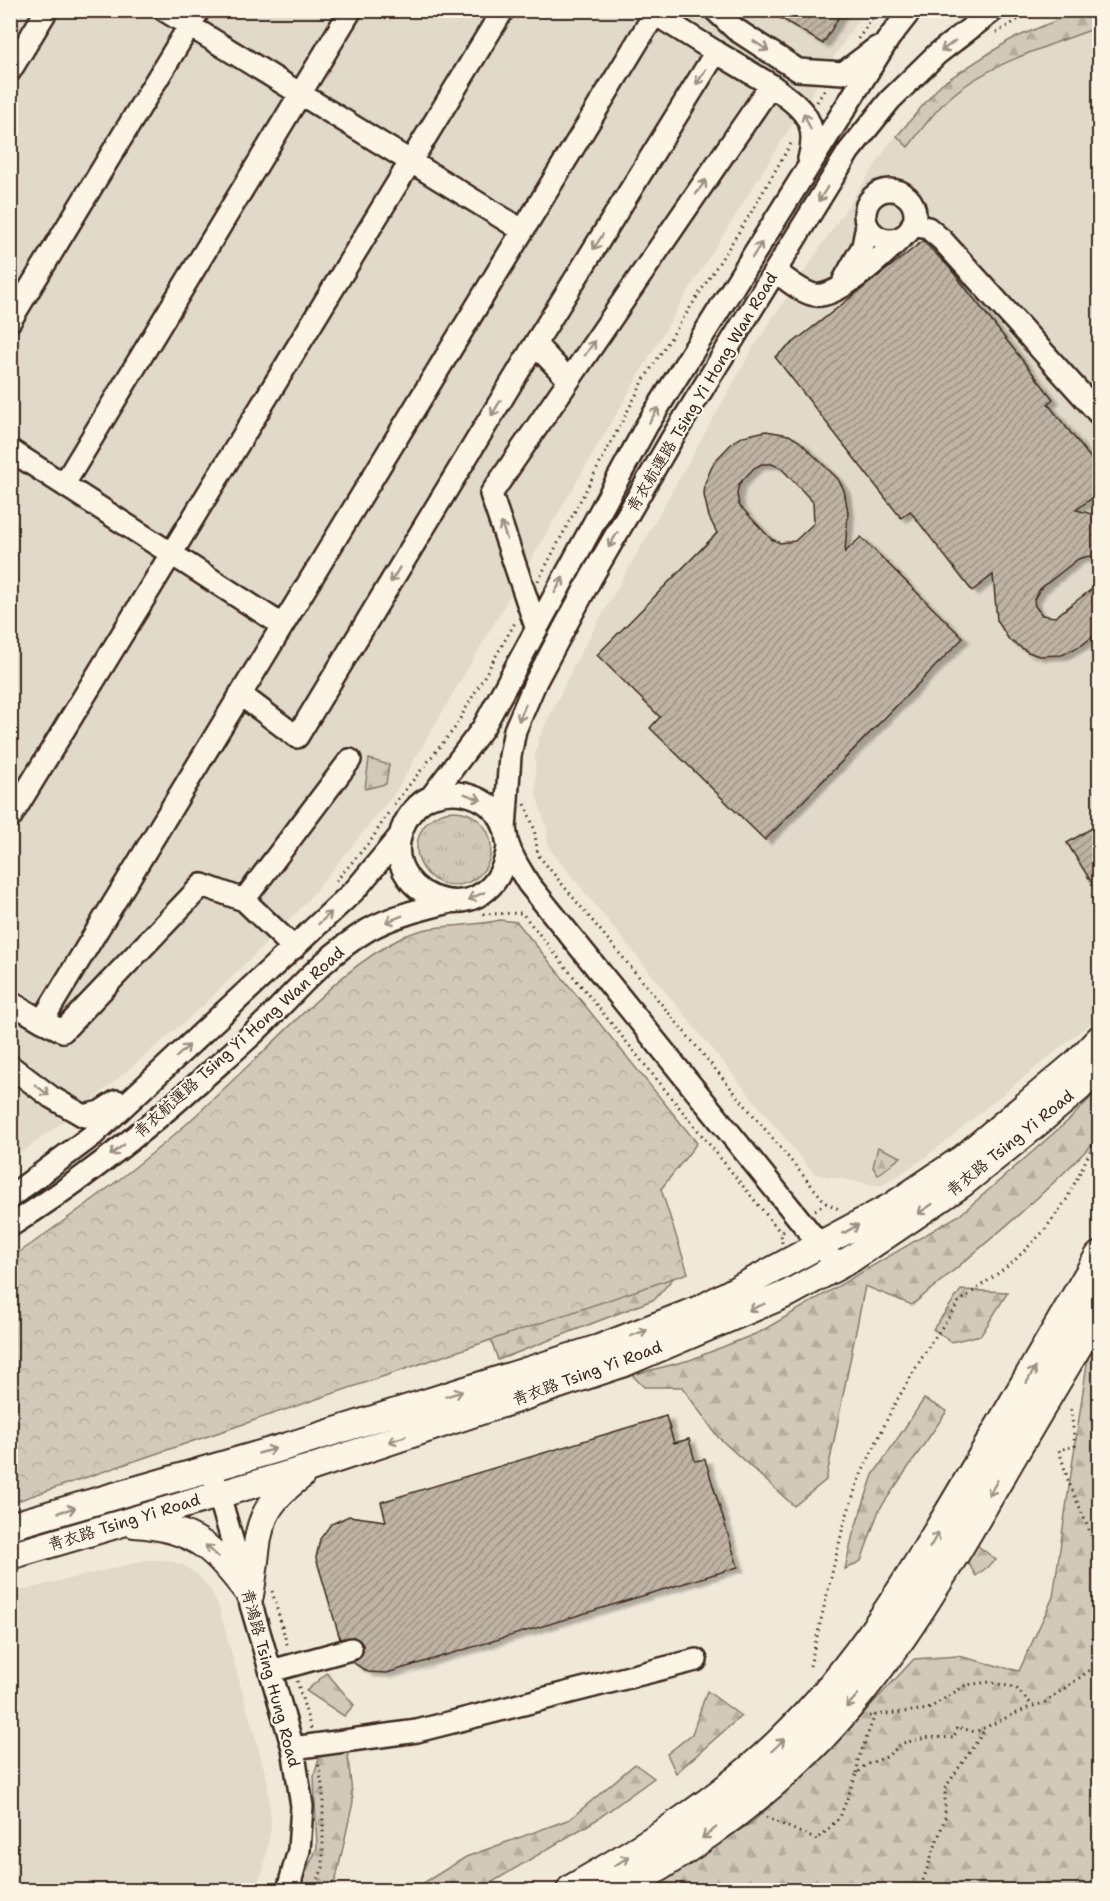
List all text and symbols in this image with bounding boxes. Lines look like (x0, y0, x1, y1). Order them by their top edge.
one-way arrow (753, 40, 769, 52)
one-way arrow (940, 40, 956, 52)
one-way arrow (695, 68, 708, 85)
one-way arrow (801, 113, 813, 131)
one-way arrow (695, 180, 707, 196)
one-way arrow (816, 185, 828, 202)
one-way arrow (592, 233, 604, 250)
one-way arrow (751, 242, 763, 259)
street label: 青衣航運路 Tsing Yi Hong Wan Road (622, 268, 782, 516)
one-way arrow (584, 340, 596, 356)
one-way arrow (490, 399, 502, 416)
one-way arrow (648, 407, 660, 424)
one-way arrow (498, 522, 509, 541)
one-way arrow (606, 531, 618, 548)
one-way arrow (388, 566, 400, 583)
one-way arrow (554, 577, 565, 595)
one-way arrow (516, 704, 527, 722)
one-way arrow (463, 792, 482, 803)
one-way arrow (467, 891, 485, 902)
one-way arrow (317, 911, 332, 925)
one-way arrow (386, 914, 404, 925)
street label: 青衣航運路 Tsing Yi Hong Wan Road (129, 942, 349, 1142)
one-way arrow (175, 1044, 190, 1058)
one-way arrow (34, 1084, 50, 1097)
street label: 青衣路 Tsing Yi Road (942, 1085, 1078, 1201)
one-way arrow (110, 1144, 126, 1157)
one-way arrow (917, 1202, 934, 1215)
one-way arrow (842, 1223, 860, 1234)
one-way arrow (749, 1301, 767, 1313)
one-way arrow (629, 1326, 647, 1337)
street label: 青衣路 Tsing Yi Road (509, 1336, 665, 1410)
one-way arrow (1026, 1366, 1037, 1384)
one-way arrow (444, 1388, 463, 1399)
one-way arrow (388, 1434, 407, 1445)
one-way arrow (257, 1445, 276, 1457)
one-way arrow (987, 1479, 999, 1496)
street label: 青衣路 Tsing Yi Road (45, 1489, 203, 1555)
one-way arrow (57, 1504, 76, 1515)
one-way arrow (928, 1532, 940, 1549)
one-way arrow (204, 1544, 219, 1558)
street label: 青鴻路 Tsing Hung Road (237, 1586, 305, 1770)
one-way arrow (845, 1694, 859, 1709)
one-way arrow (770, 1738, 785, 1752)
one-way arrow (701, 1827, 717, 1839)
one-way arrow (613, 1854, 630, 1866)

